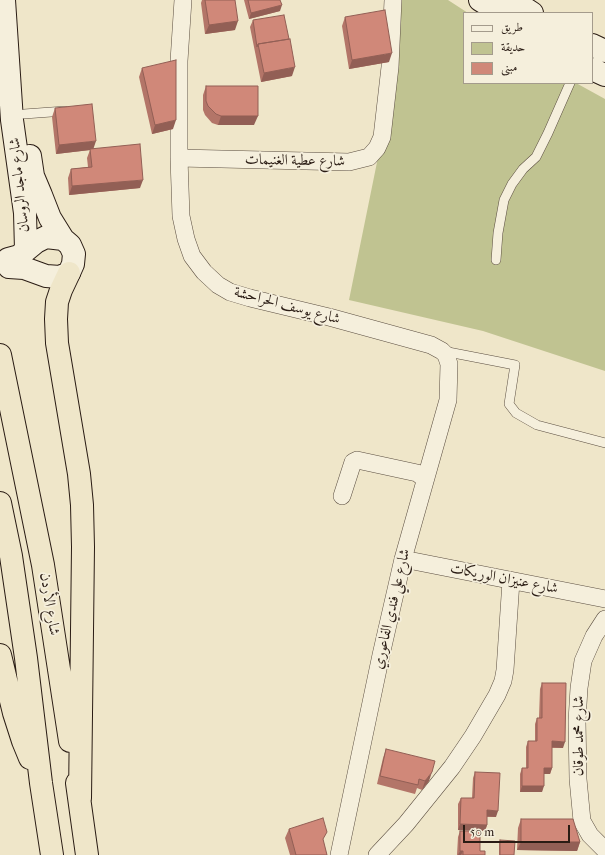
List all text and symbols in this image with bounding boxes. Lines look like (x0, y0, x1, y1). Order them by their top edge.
legend (463, 12, 593, 84)
text: طريق (501, 20, 523, 34)
text: حديقة (501, 40, 525, 54)
text: مبنى (501, 60, 517, 74)
street label: شارع ماجد الروسان (6, 137, 34, 233)
street label: شارع عطية الغنيمات (245, 151, 345, 171)
street label: شارع يوسف الحراحشة (232, 283, 342, 329)
street label: شارع علي فندي الفاعوري (369, 547, 415, 671)
street label: شارع عنيزان الوريكات (448, 560, 560, 598)
street label: شارع الأردن (35, 571, 63, 637)
street label: شارع محمد طوقان (570, 696, 588, 776)
scale bar (465, 817, 572, 843)
text: 50 m (470, 825, 494, 839)

